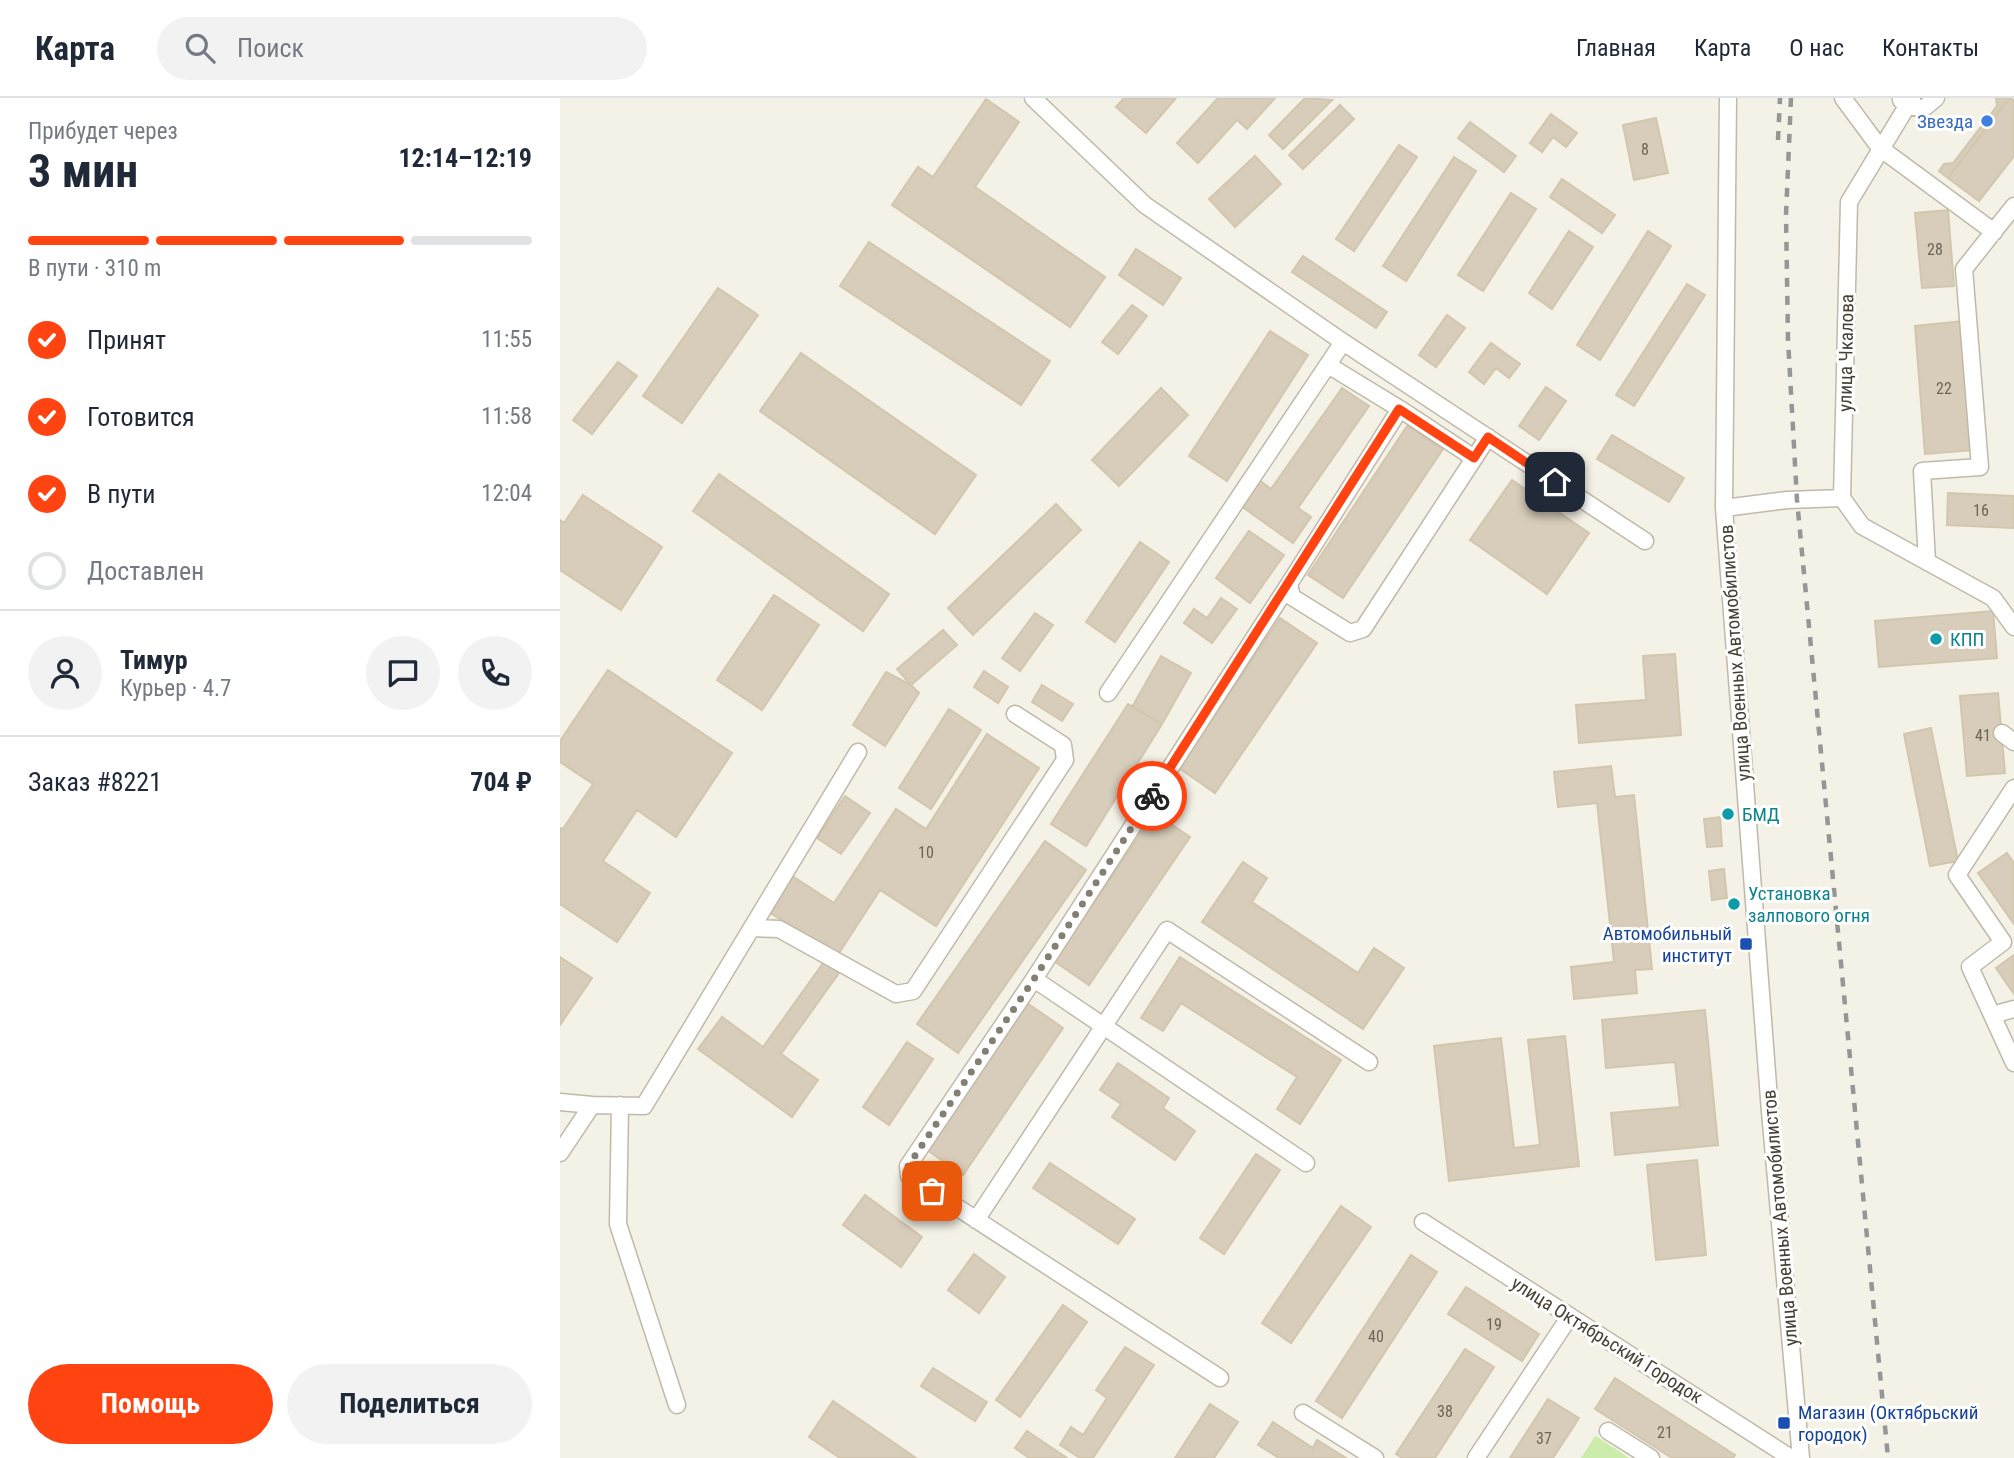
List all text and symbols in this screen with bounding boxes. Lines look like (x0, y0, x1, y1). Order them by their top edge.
search box (157, 17, 647, 80)
text: Карта (35, 29, 115, 68)
icon: search (181, 29, 219, 67)
text: Поиск (237, 33, 304, 63)
text: Главная (1576, 34, 1656, 62)
text: Карта (1694, 34, 1751, 62)
text: О нас (1789, 34, 1844, 62)
text: Контакты (1882, 34, 1979, 62)
place label: Звезда (1917, 110, 1973, 133)
marker: Звезда (1979, 113, 1995, 129)
text: Прибудет через (28, 118, 178, 145)
house number: 8 (1641, 140, 1649, 159)
text: 12:14–12:19 (398, 143, 532, 173)
text: 3 мин (28, 144, 138, 198)
house number: 28 (1927, 240, 1943, 259)
text: В пути · 310 m (28, 255, 161, 282)
street label: улица Чкалова (1833, 294, 1859, 412)
icon: check (28, 321, 66, 359)
text: Принят (87, 325, 166, 355)
text: 11:55 (481, 326, 532, 353)
house number: 22 (1936, 379, 1952, 398)
icon: check (28, 398, 66, 436)
text: Готовится (87, 402, 195, 432)
text: 11:58 (481, 403, 532, 430)
pin (1525, 452, 1585, 512)
icon: home (1536, 463, 1574, 501)
icon: check (28, 475, 66, 513)
text: В пути (87, 479, 156, 509)
text: 12:04 (481, 480, 532, 507)
house number: 16 (1973, 501, 1989, 520)
street label: улица Военных Автомобилистов (1715, 524, 1755, 782)
text: Доставлен (87, 556, 204, 586)
place label: КПП (1950, 628, 1984, 651)
marker: КПП (1928, 631, 1944, 647)
button: person (28, 636, 102, 710)
button: chat (366, 636, 440, 710)
button: phone (458, 636, 532, 710)
text: Тимур (120, 645, 188, 675)
text: Курьер · 4.7 (120, 675, 231, 702)
house number: 41 (1975, 726, 1991, 745)
courier (1117, 761, 1187, 831)
text: Заказ #8221 (28, 767, 162, 797)
text: 704 ₽ (470, 767, 532, 797)
icon: bike (1133, 777, 1171, 815)
place label: БМД (1742, 803, 1780, 826)
marker: БМД (1720, 806, 1736, 822)
house number: 10 (918, 843, 934, 862)
place label: Установка залпового огня (1748, 882, 1870, 927)
marker: Установка залпового огня (1726, 896, 1742, 912)
place label: Автомобильный институт (1603, 922, 1732, 967)
marker: Автомобильный институт (1738, 936, 1754, 952)
street label: улица Военных Автомобилистов (1757, 1089, 1803, 1347)
pin (902, 1161, 962, 1221)
icon: bag (913, 1172, 951, 1210)
street label: улица Октябрьский Городок (1507, 1272, 1707, 1408)
house number: 19 (1486, 1315, 1502, 1334)
house number: 40 (1368, 1327, 1384, 1346)
button: Помощь (28, 1364, 273, 1444)
button: Поделиться (287, 1364, 532, 1444)
place label: Магазин (Октябрьский городок) (1798, 1401, 1978, 1446)
house number: 38 (1437, 1402, 1453, 1421)
marker: Магазин (Октябрьский городок) (1776, 1415, 1792, 1431)
house number: 21 (1657, 1423, 1673, 1442)
house number: 37 (1536, 1429, 1552, 1448)

